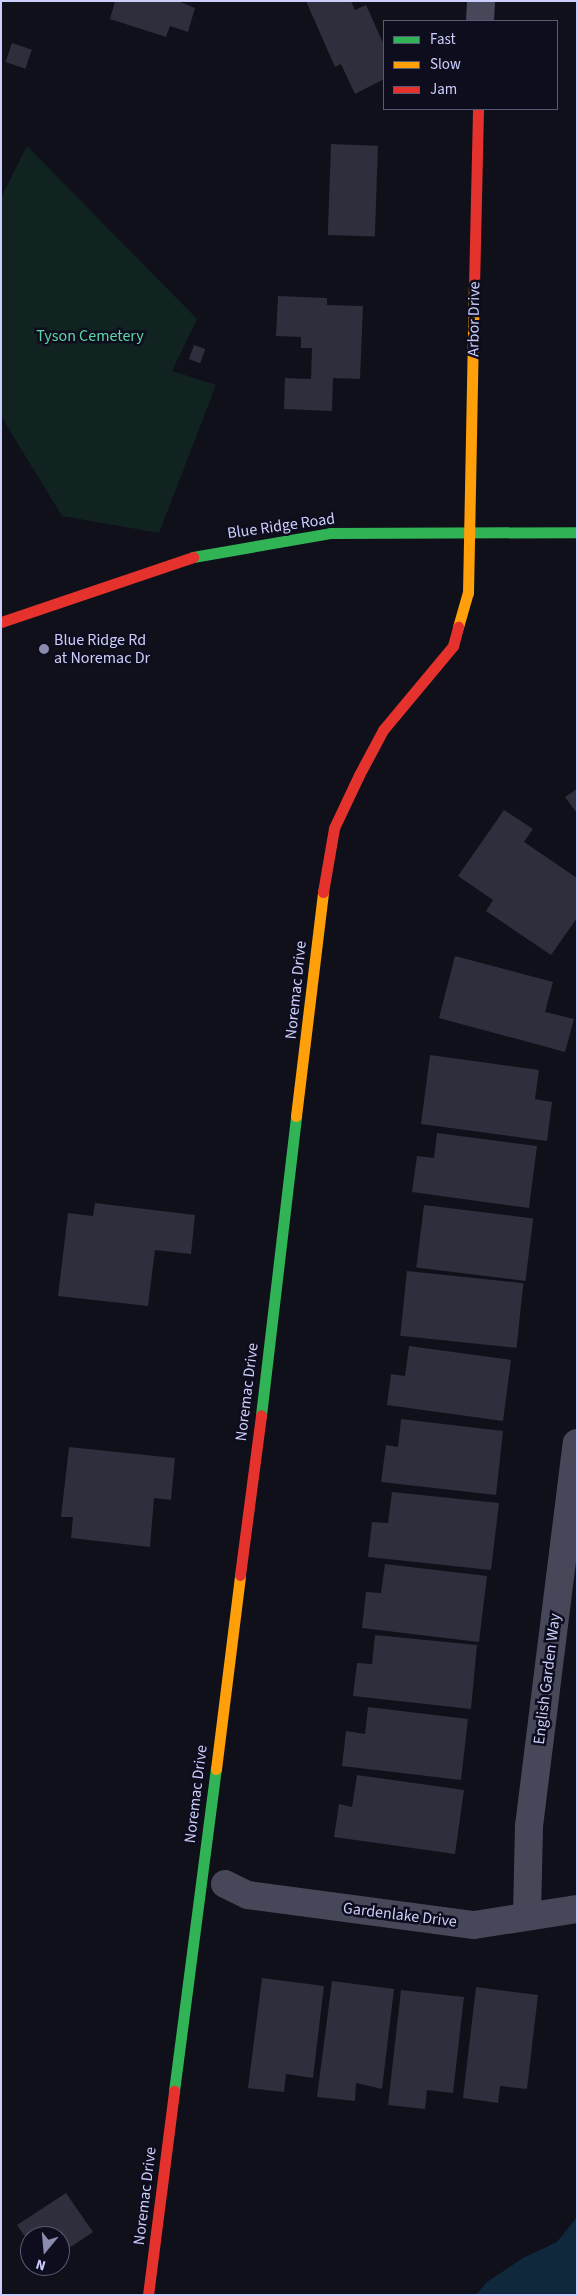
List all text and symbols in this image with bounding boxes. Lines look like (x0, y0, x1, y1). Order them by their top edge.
legend (383, 20, 558, 110)
text: Fast (430, 29, 456, 50)
text: Slow (430, 54, 461, 75)
text: Jam (430, 79, 457, 100)
street label: Arbor Drive (464, 281, 484, 357)
park label: Tyson Cemetery (36, 326, 144, 346)
street label: Blue Ridge Road (226, 509, 336, 543)
place label: Blue Ridge Rd at Noremac Dr (54, 630, 150, 668)
marker: Blue Ridge Rd at Noremac Dr (38, 643, 50, 655)
street label: Noremac Drive (281, 940, 311, 1040)
street label: Noremac Drive (231, 1342, 263, 1442)
street label: English Garden Way (529, 1612, 565, 1746)
street label: Noremac Drive (180, 1744, 212, 1844)
street label: Gardenlake Drive (342, 1898, 458, 1932)
street label: Noremac Drive (129, 2146, 161, 2246)
north arrow (20, 2226, 70, 2276)
text: N (34, 2253, 48, 2275)

